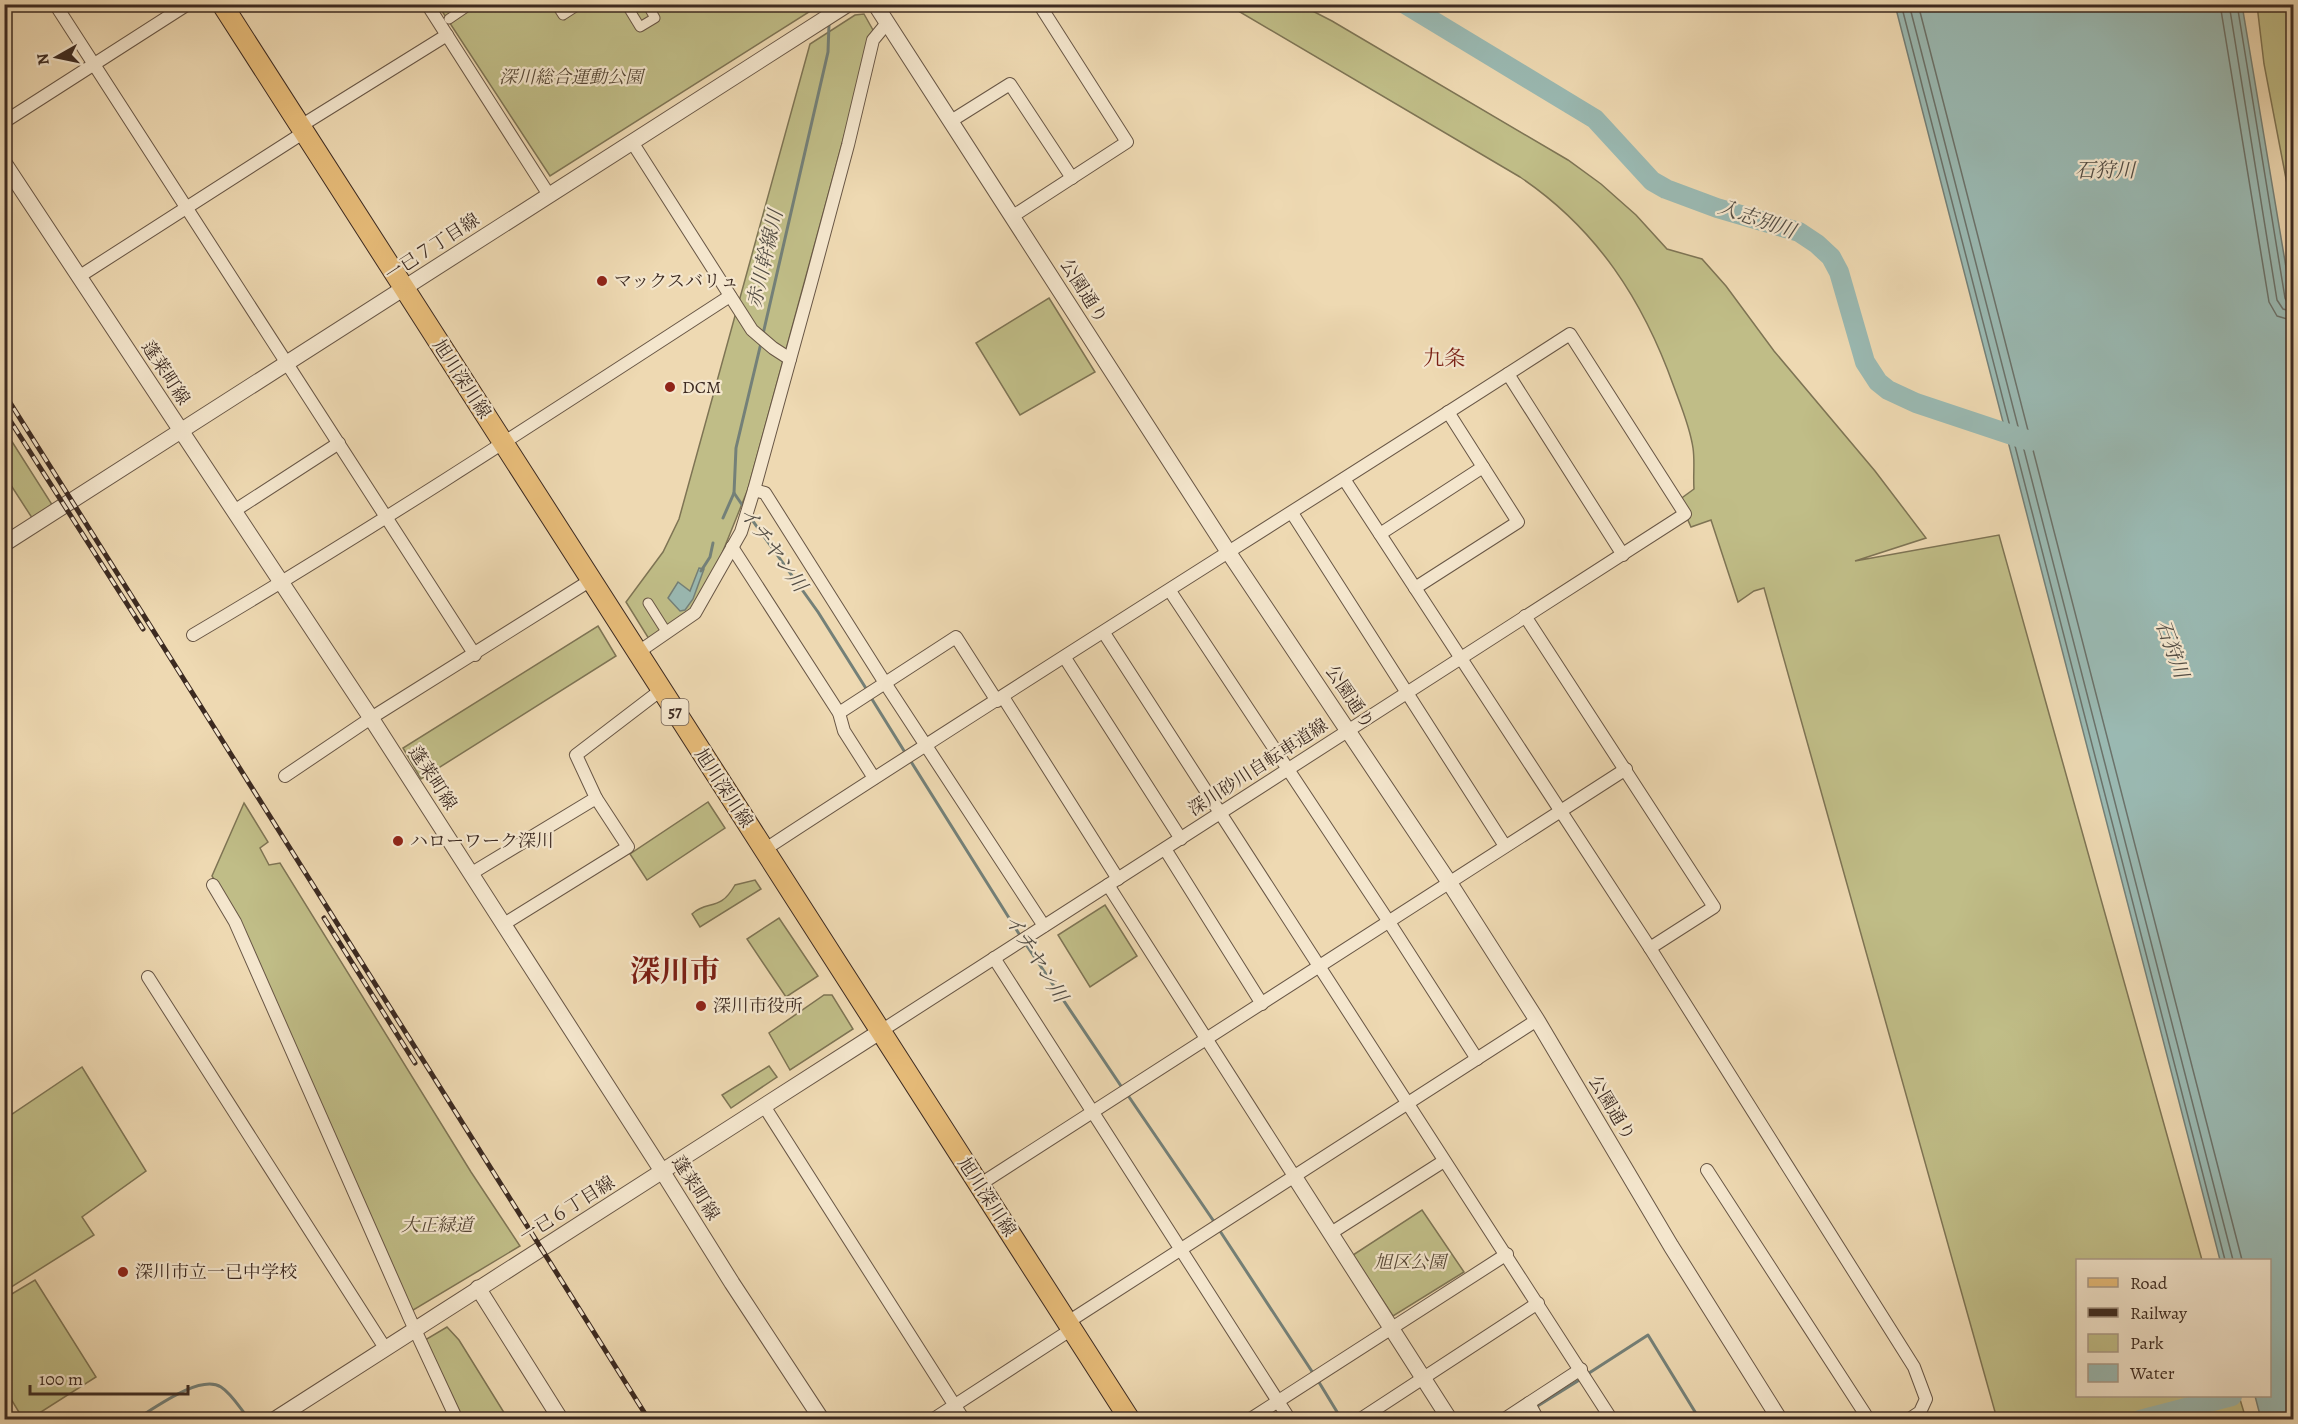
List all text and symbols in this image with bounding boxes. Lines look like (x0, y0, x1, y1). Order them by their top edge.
north arrow (27, 27, 87, 87)
text: N (31, 51, 55, 67)
park label: 深川総合運動公園 (499, 65, 646, 89)
water label: 石狩川 (2075, 157, 2137, 184)
water label: 入志別川 (1715, 193, 1801, 245)
water label: 赤川幹線川 (741, 205, 790, 311)
street label: 一已７丁目線 (380, 208, 484, 286)
street label: 公園通り (1055, 254, 1113, 328)
place label: マックスバリュ (614, 269, 739, 293)
marker: マックスバリュ (595, 274, 609, 288)
street label: 旭川深川線 (427, 335, 497, 423)
street label: 蓬莱町線 (136, 336, 196, 410)
district label: 九条 (1423, 344, 1465, 372)
place label: DCM (682, 375, 721, 399)
marker: DCM (663, 380, 677, 394)
water label: イチヤン川 (733, 501, 814, 599)
water label: 石狩川 (2149, 616, 2196, 684)
street label: 公園通り (1320, 660, 1380, 734)
road number: 57 (662, 699, 688, 725)
street label: 深川砂川自転車道線 (1184, 713, 1332, 821)
street label: 蓬莱町線 (403, 741, 463, 815)
street label: 旭川深川線 (689, 744, 759, 832)
place label: ハローワーク深川 (410, 829, 554, 853)
marker: ハローワーク深川 (391, 834, 405, 848)
water label: イチヤン川 (998, 909, 1075, 1009)
district label: 深川市 (630, 951, 720, 991)
place label: 深川市役所 (713, 994, 803, 1018)
marker: 深川市役所 (694, 999, 708, 1013)
street label: 公園通り (1583, 1071, 1641, 1145)
street label: 蓬莱町線 (667, 1151, 725, 1225)
street label: 旭川深川線 (952, 1153, 1022, 1241)
street label: 一已６丁目線 (515, 1170, 619, 1248)
park label: 大正緑道 (401, 1213, 476, 1237)
park label: 旭区公園 (1374, 1250, 1449, 1274)
legend (2076, 1259, 2271, 1397)
place label: 深川市立一已中学校 (135, 1260, 297, 1284)
marker: 深川市立一已中学校 (116, 1265, 130, 1279)
text: Road (2130, 1271, 2168, 1295)
text: Railway (2130, 1301, 2188, 1325)
text: Park (2130, 1331, 2164, 1355)
scale bar (30, 1358, 188, 1396)
text: Water (2129, 1361, 2175, 1385)
text: 100 m (39, 1367, 83, 1391)

